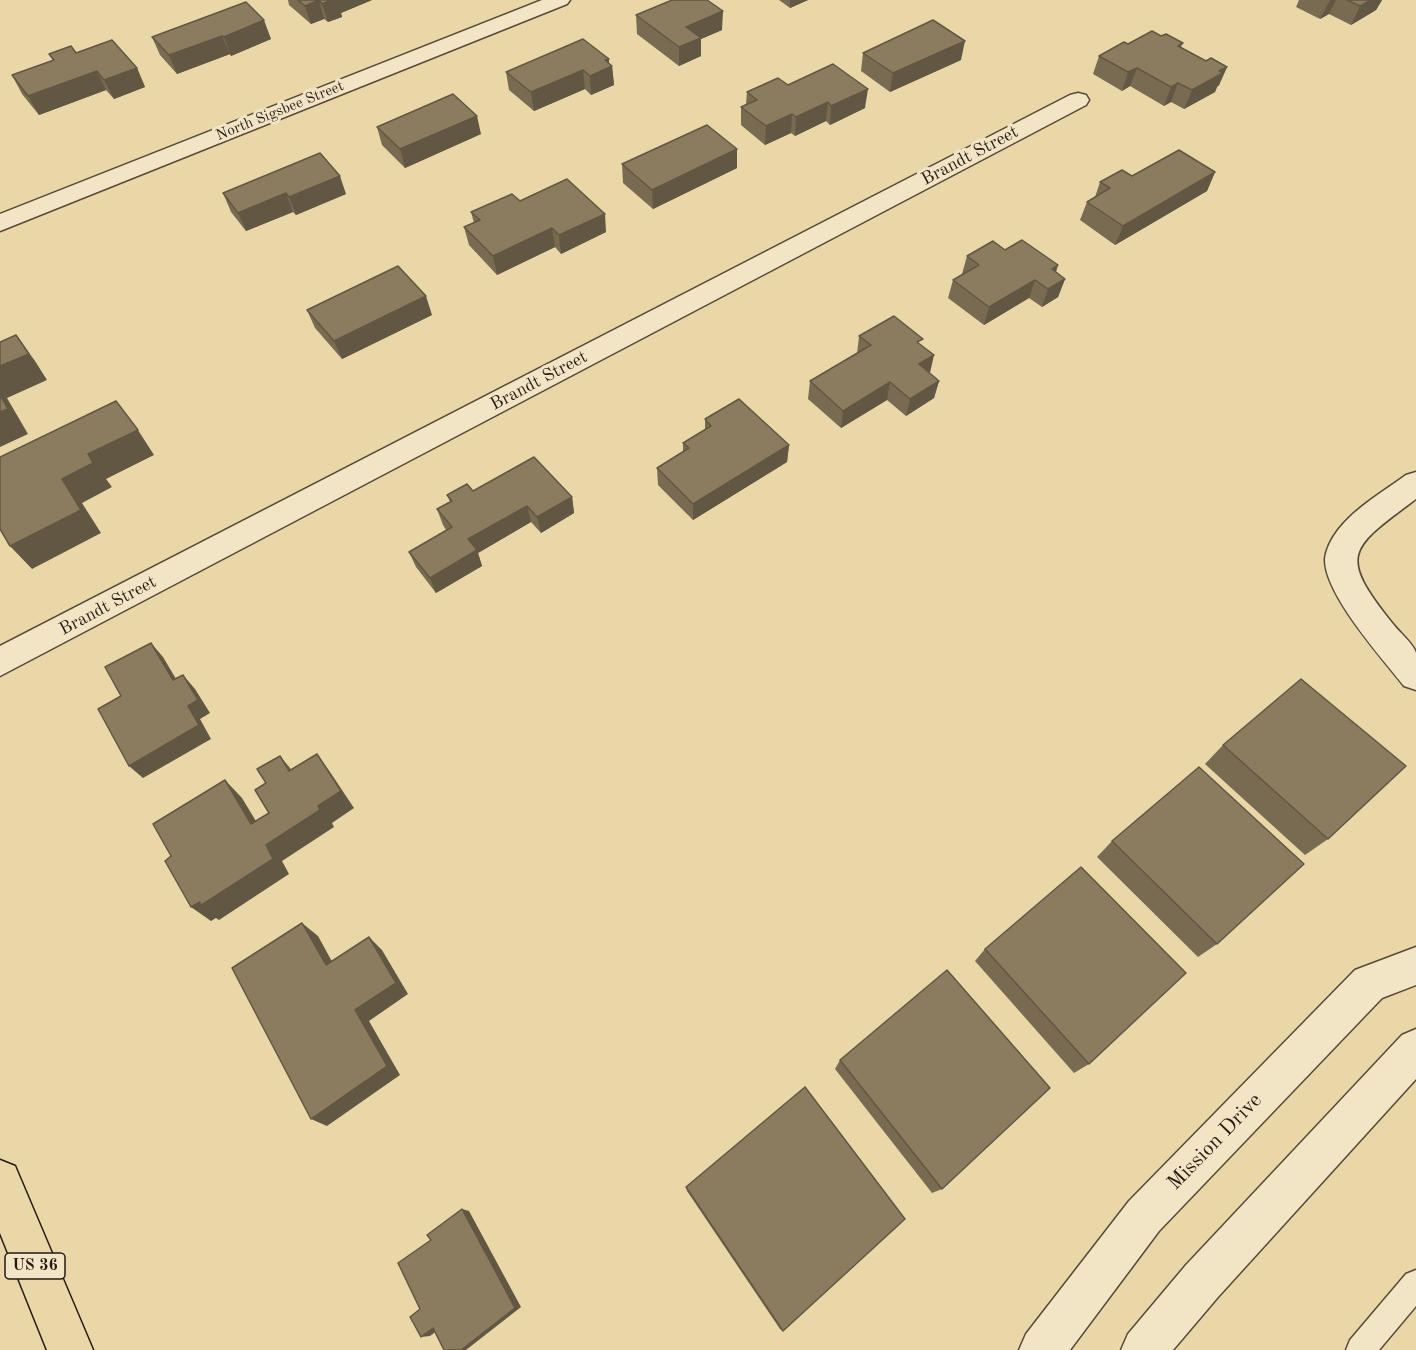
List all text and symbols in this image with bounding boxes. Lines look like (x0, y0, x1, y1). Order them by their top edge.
street label: North Sigsbee Street (214, 77, 346, 145)
street label: Brandt Street (918, 121, 1022, 191)
street label: Brandt Street (487, 346, 591, 416)
street label: Brandt Street (56, 571, 160, 641)
street label: Mission Drive (1162, 1088, 1268, 1196)
road number: US 36 (5, 1253, 65, 1279)

